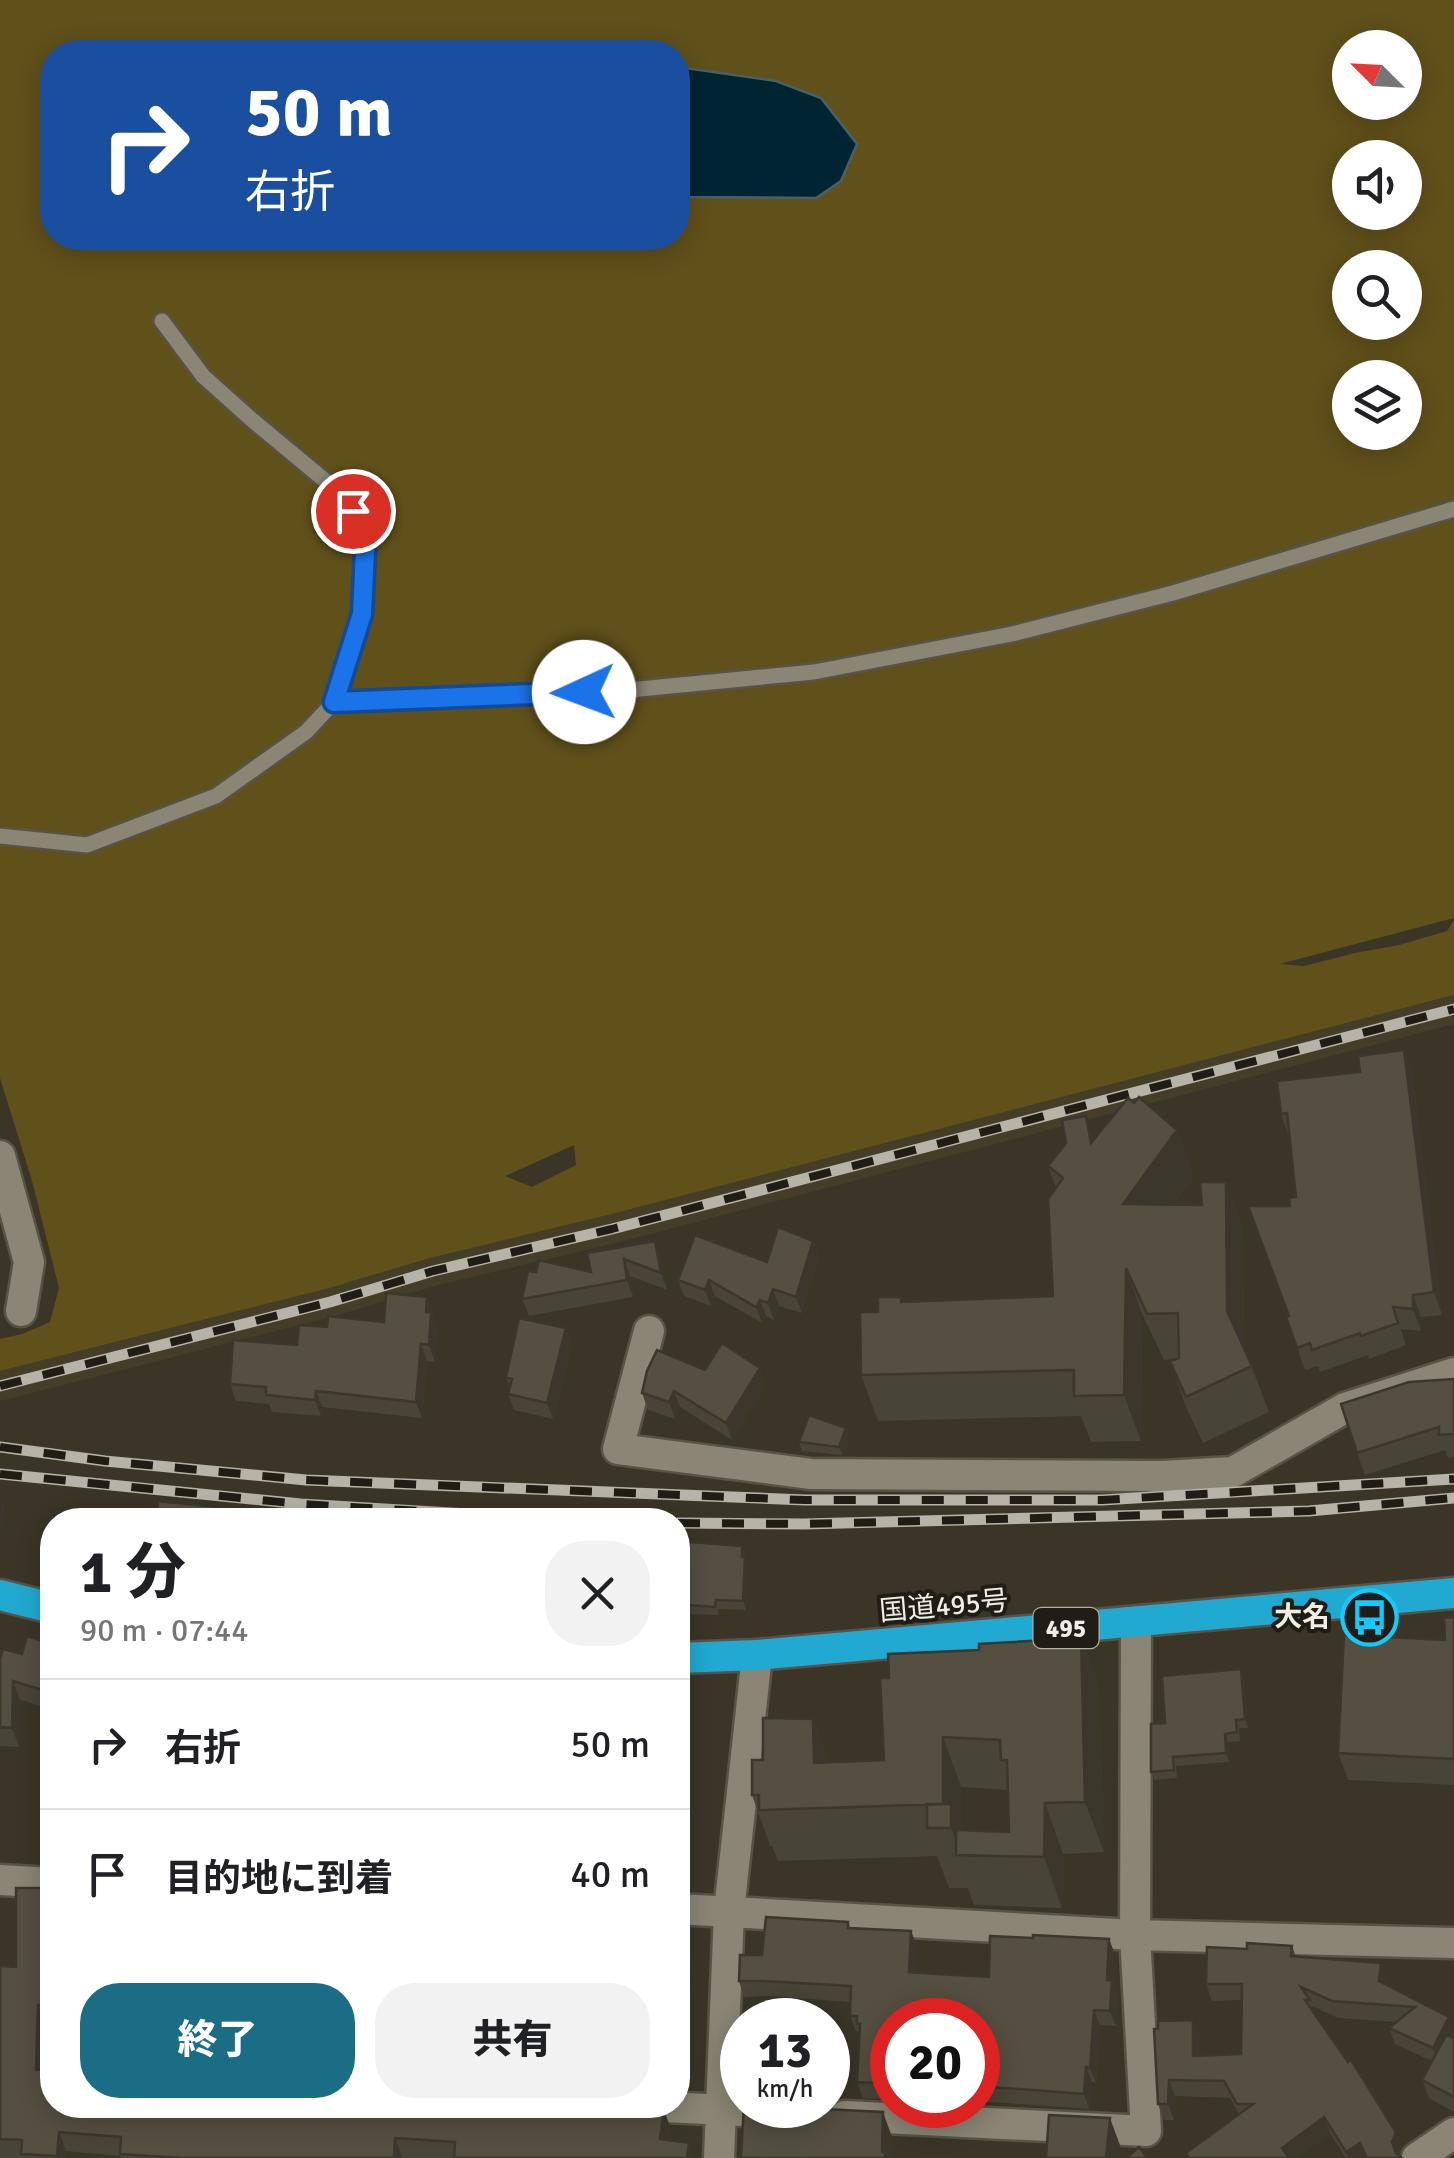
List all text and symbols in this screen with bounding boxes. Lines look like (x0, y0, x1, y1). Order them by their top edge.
north arrow (1332, 30, 1422, 120)
map controls (1332, 30, 1422, 450)
text: 50 m (245, 69, 393, 155)
icon: right (80, 80, 210, 210)
button: sound (1332, 140, 1422, 230)
text: 右折 (245, 165, 335, 220)
button: search (1332, 250, 1422, 340)
button: layers (1332, 360, 1422, 450)
pin (311, 469, 396, 554)
icon: arrive (326, 484, 381, 539)
position arrow (532, 640, 636, 744)
text: 1 分 (80, 1536, 186, 1610)
button: close (545, 1541, 650, 1646)
street label: 国道495号 (878, 1583, 1010, 1629)
bus stop icon: 大名 (1339, 1587, 1399, 1647)
place label: 大名 (1274, 1600, 1330, 1634)
road number: 495 (1034, 1608, 1098, 1648)
text: 90 m · 07:44 (80, 1611, 249, 1650)
icon: right (80, 1717, 135, 1772)
text: 50 m (570, 1721, 650, 1768)
text: 右折 (165, 1725, 241, 1772)
icon: arrive (80, 1847, 135, 1902)
text: 40 m (570, 1851, 650, 1898)
text: 目的地に到着 (165, 1855, 393, 1902)
button: 終了 (80, 1983, 355, 2098)
button: 共有 (375, 1983, 650, 2098)
speed limit sign: 20 (870, 1998, 1000, 2128)
text: 13 (758, 2020, 812, 2082)
text: km/h (757, 2073, 813, 2104)

